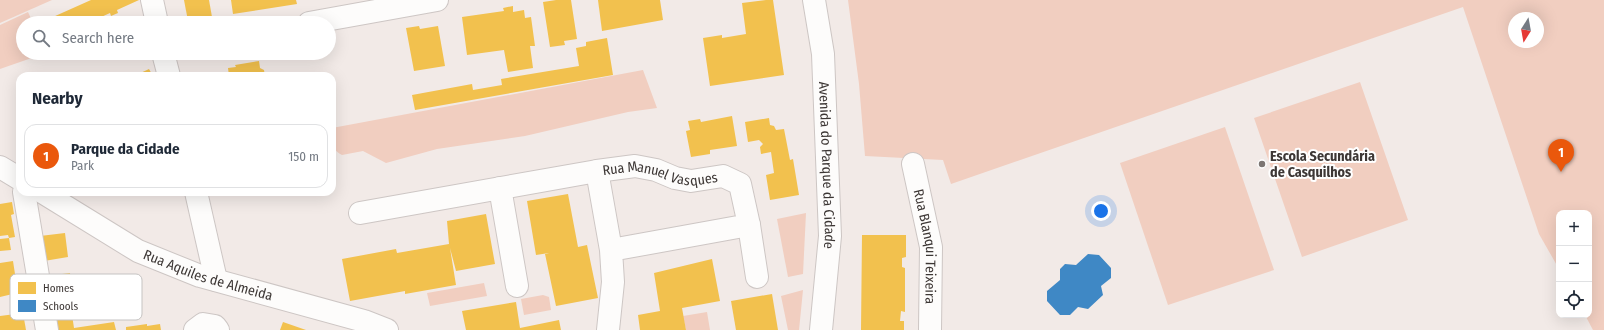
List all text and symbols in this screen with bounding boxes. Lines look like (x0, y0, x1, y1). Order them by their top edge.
north arrow (1508, 12, 1544, 48)
search box (16, 16, 336, 60)
icon: search (30, 27, 52, 49)
text: Search here (62, 29, 134, 47)
street label: Avenida do Parque da Cidade (815, 81, 838, 250)
text: Nearby (32, 88, 83, 109)
pin: 1 (1548, 139, 1574, 172)
text: Parque da Cidade (71, 140, 180, 158)
place label: Escola Secundária de Casquilhos (1270, 148, 1375, 181)
text: 1 (43, 149, 49, 164)
text: 150 m (288, 149, 319, 164)
text: Park (71, 158, 94, 173)
street label: Rua Manuel Vasques (602, 158, 719, 190)
marker: Escola Secundária de Casquilhos (1257, 159, 1267, 169)
street label: Rua Blanqui Teixeira (910, 188, 939, 304)
your location (1091, 201, 1111, 221)
map controls (1556, 210, 1592, 318)
button: + (1556, 210, 1592, 246)
street label: Rua Aquiles de Almeida (141, 246, 275, 305)
button: − (1556, 246, 1592, 282)
legend (10, 274, 142, 320)
text: Homes (43, 282, 74, 295)
button: locate (1556, 282, 1592, 318)
text: Schools (43, 300, 78, 313)

